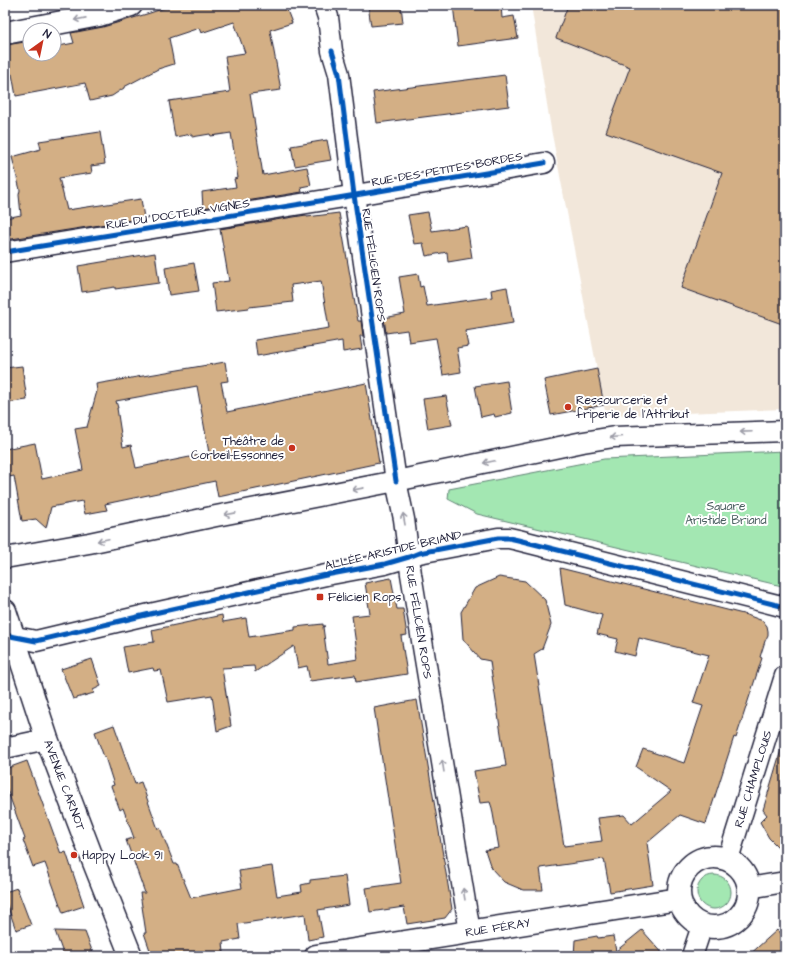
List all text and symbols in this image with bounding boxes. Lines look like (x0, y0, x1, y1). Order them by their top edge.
one-way arrow (73, 15, 86, 23)
north arrow (22, 22, 62, 62)
text: N (40, 26, 54, 42)
street label: RUE DES PETITES BORDES (370, 148, 524, 191)
street label: RUE DU DOCTEUR VIGNES (105, 195, 252, 234)
street label: RUE FÉLICIEN ROPS (357, 207, 390, 323)
place label: Ressourcerie et friperie de l'Attribut (576, 392, 689, 423)
marker: Ressourcerie et friperie de l'Attribut (563, 402, 573, 412)
one-way arrow (740, 428, 753, 436)
place label: Théâtre de Corbeil-Essonnes (191, 433, 285, 464)
one-way arrow (610, 433, 623, 440)
marker: Théâtre de Corbeil-Essonnes (287, 443, 297, 453)
one-way arrow (482, 458, 495, 466)
one-way arrow (351, 485, 364, 493)
park label: Square Aristide Briand (685, 498, 767, 529)
one-way arrow (224, 510, 237, 518)
one-way arrow (400, 513, 408, 526)
street label: ALLÉE ARISTIDE BRIAND (323, 526, 463, 575)
one-way arrow (96, 536, 109, 544)
street label: RUE FÉLICIEN ROPS (401, 565, 436, 680)
place label: Félicien Rops (328, 589, 401, 606)
marker: Félicien Rops (315, 592, 325, 602)
street label: RUE CHAMPLOUIS (730, 728, 777, 830)
street label: AVENUE CARNOT (39, 737, 89, 834)
one-way arrow (439, 759, 447, 772)
place label: Happy Look 91 (82, 847, 163, 865)
marker: Happy Look 91 (69, 850, 79, 860)
one-way arrow (460, 888, 468, 901)
street label: RUE FÉRAY (464, 914, 532, 941)

